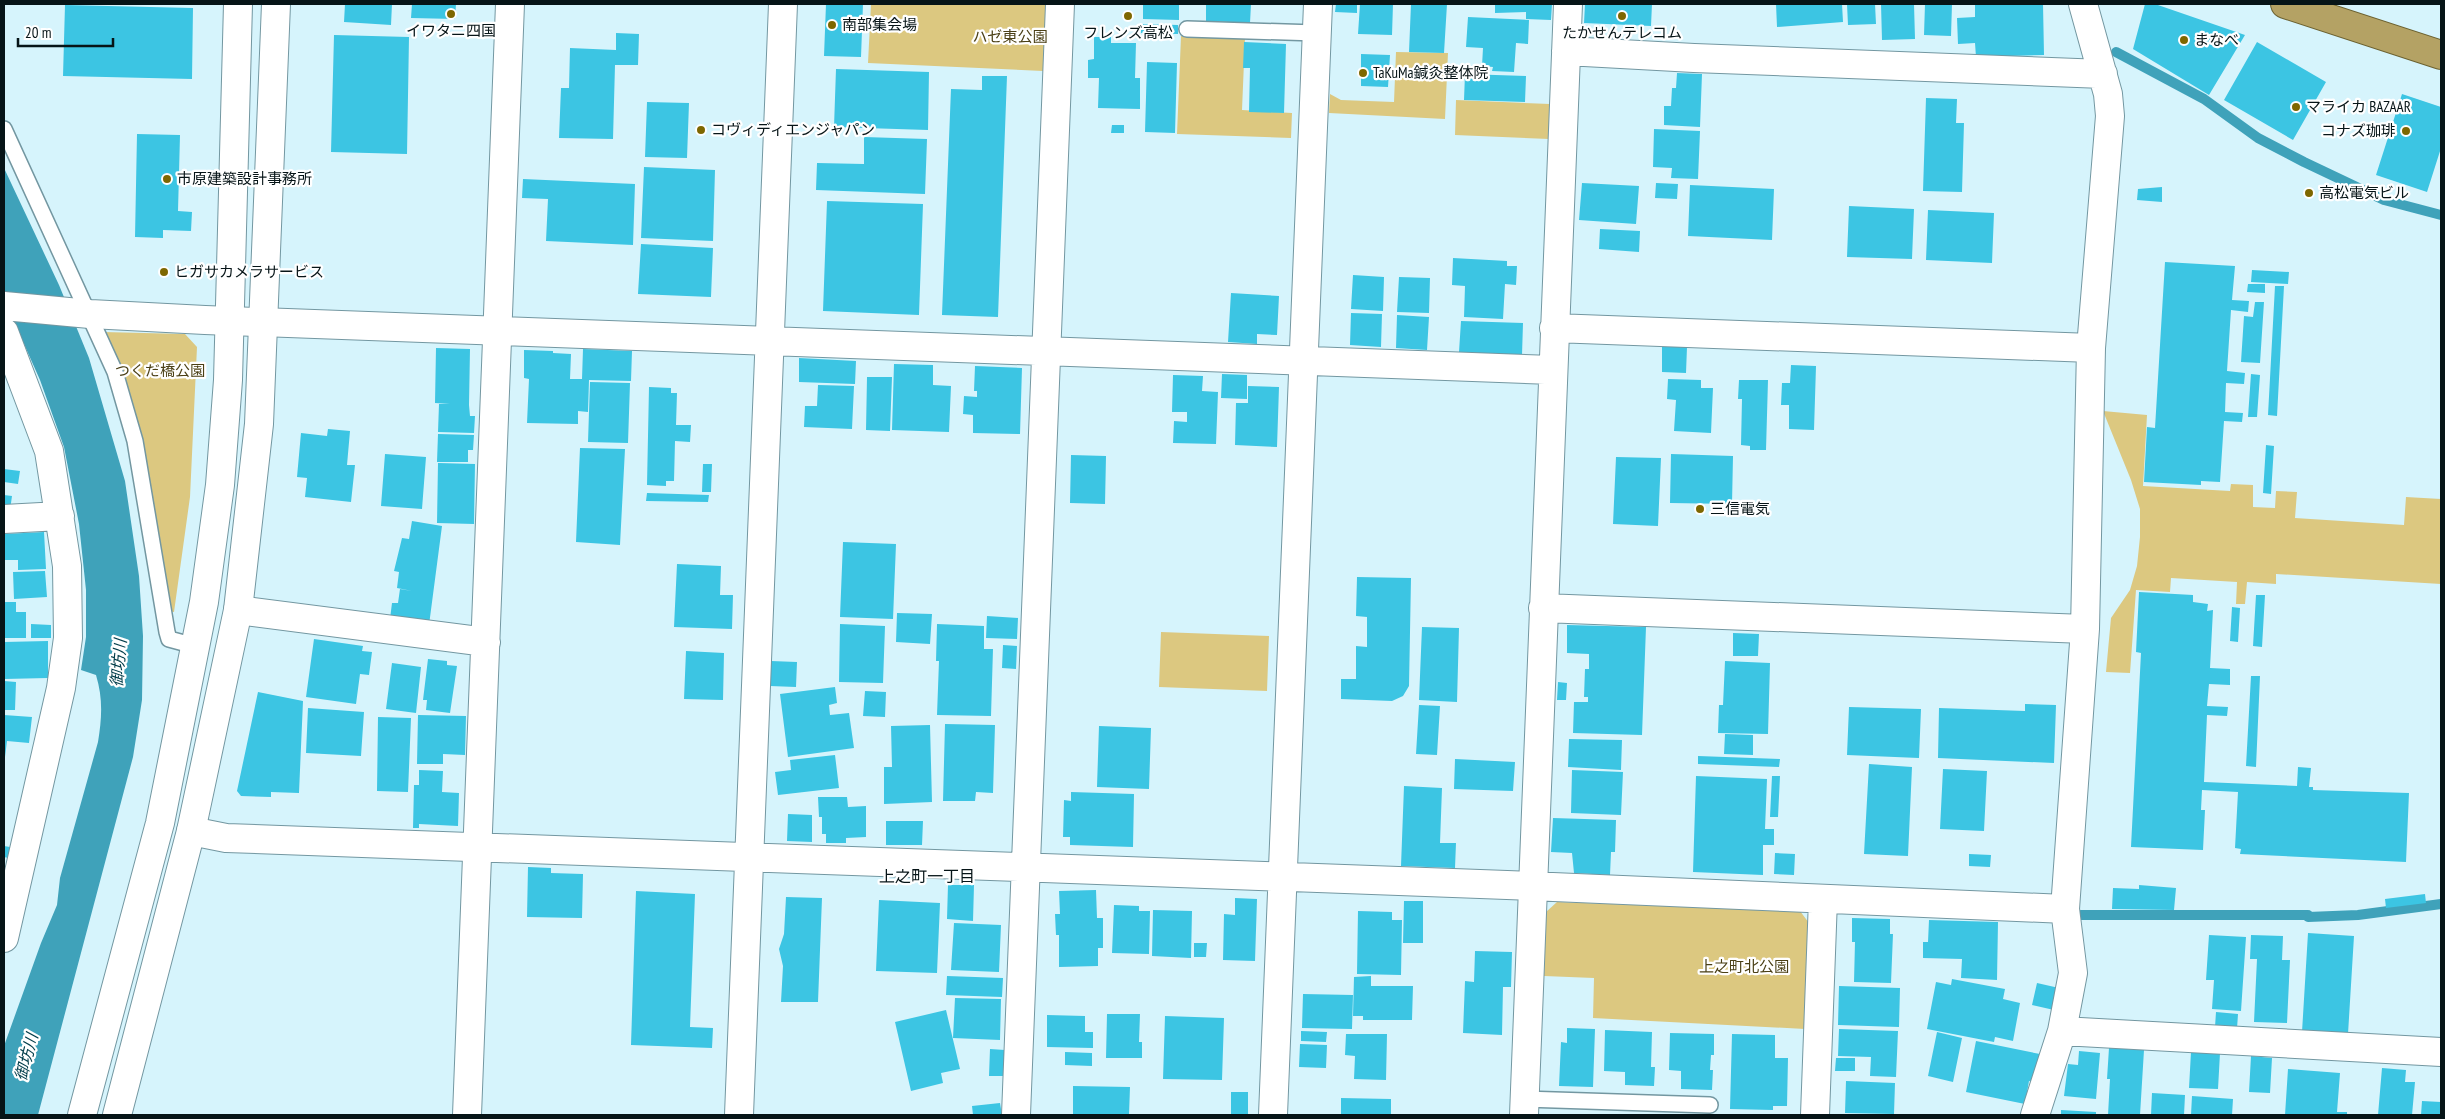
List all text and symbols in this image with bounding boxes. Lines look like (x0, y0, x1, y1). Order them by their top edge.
marker: イワタニ四国 (445, 8, 457, 20)
marker: フレンズ高松 (1122, 10, 1134, 22)
marker: たかせんテレコム (1616, 10, 1628, 22)
scale bar (18, 15, 112, 47)
place label: 南部集会場 (842, 15, 917, 34)
marker: 南部集会場 (826, 19, 838, 31)
place label: イワタニ四国 (406, 21, 496, 40)
text: 20 m (25, 23, 51, 42)
place label: フレンズ高松 (1083, 23, 1173, 42)
place label: たかせんテレコム (1562, 23, 1682, 42)
park label: ハゼ東公園 (972, 27, 1048, 46)
place label: まなべ (2194, 30, 2239, 49)
marker: まなべ (2178, 34, 2190, 46)
place label: TaKuMa鍼灸整体院 (1373, 63, 1489, 82)
marker: TaKuMa鍼灸整体院 (1357, 67, 1369, 79)
place label: マライカ BAZAAR (2306, 97, 2411, 116)
marker: マライカ BAZAAR (2290, 101, 2302, 113)
place label: コヴィディエンジャパン (711, 120, 875, 139)
place label: コナズ珈琲 (2321, 121, 2396, 140)
marker: コヴィディエンジャパン (695, 124, 707, 136)
marker: コナズ珈琲 (2400, 125, 2412, 137)
place label: 市原建築設計事務所 (177, 169, 312, 188)
marker: 市原建築設計事務所 (161, 173, 173, 185)
place label: 高松電気ビル (2319, 183, 2409, 202)
marker: 高松電気ビル (2303, 187, 2315, 199)
place label: ヒガサカメラサービス (174, 262, 324, 281)
marker: ヒガサカメラサービス (158, 266, 170, 278)
park label: つくだ橋公園 (115, 361, 205, 380)
place label: 三信電気 (1710, 499, 1770, 518)
marker: 三信電気 (1694, 503, 1706, 515)
water label: 御坊川 (106, 636, 130, 688)
district label: 上之町一丁目 (879, 866, 975, 886)
park label: 上之町北公園 (1699, 957, 1789, 976)
water label: 御坊川 (10, 1029, 42, 1083)

